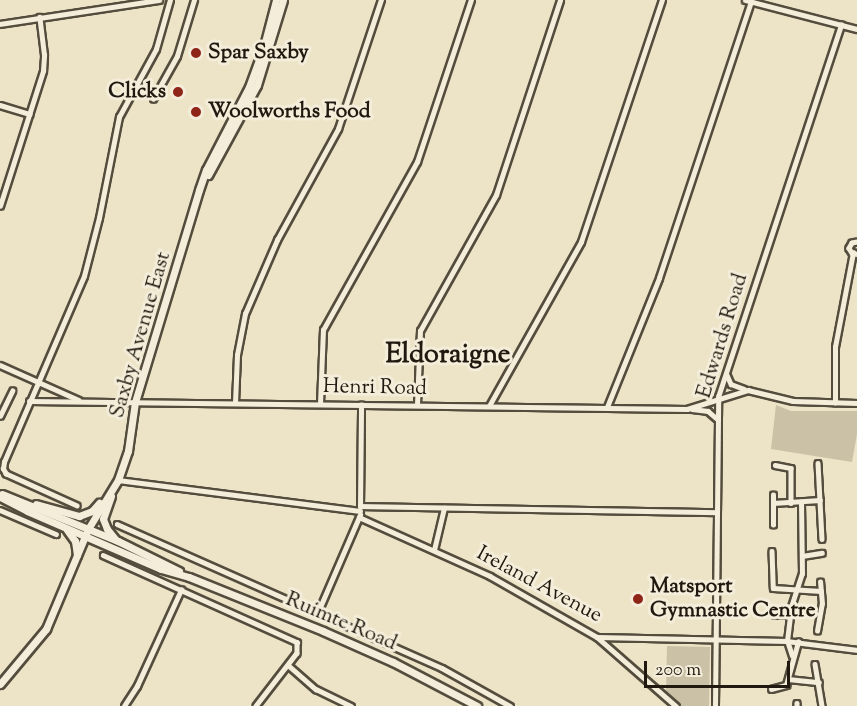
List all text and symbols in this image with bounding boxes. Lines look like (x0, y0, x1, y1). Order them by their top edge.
place label: Spar Saxby (208, 40, 309, 66)
marker: Spar Saxby (189, 46, 203, 60)
place label: Clicks (108, 79, 166, 105)
marker: Clicks (171, 85, 185, 99)
place label: Woolworths Food (208, 99, 371, 125)
marker: Woolworths Food (189, 105, 203, 119)
street label: Saxby Avenue East (105, 249, 177, 421)
street label: Edwards Road (692, 271, 754, 401)
district label: Eldoraigne (386, 340, 510, 372)
street label: Henri Road (323, 374, 427, 402)
street label: Ireland Avenue (472, 541, 606, 629)
place label: Matsport Gymnastic Centre (650, 574, 816, 624)
street label: Ruimte Road (282, 587, 400, 657)
marker: Matsport Gymnastic Centre (631, 592, 645, 606)
scale bar (647, 649, 792, 687)
text: 200 m (655, 658, 701, 684)

